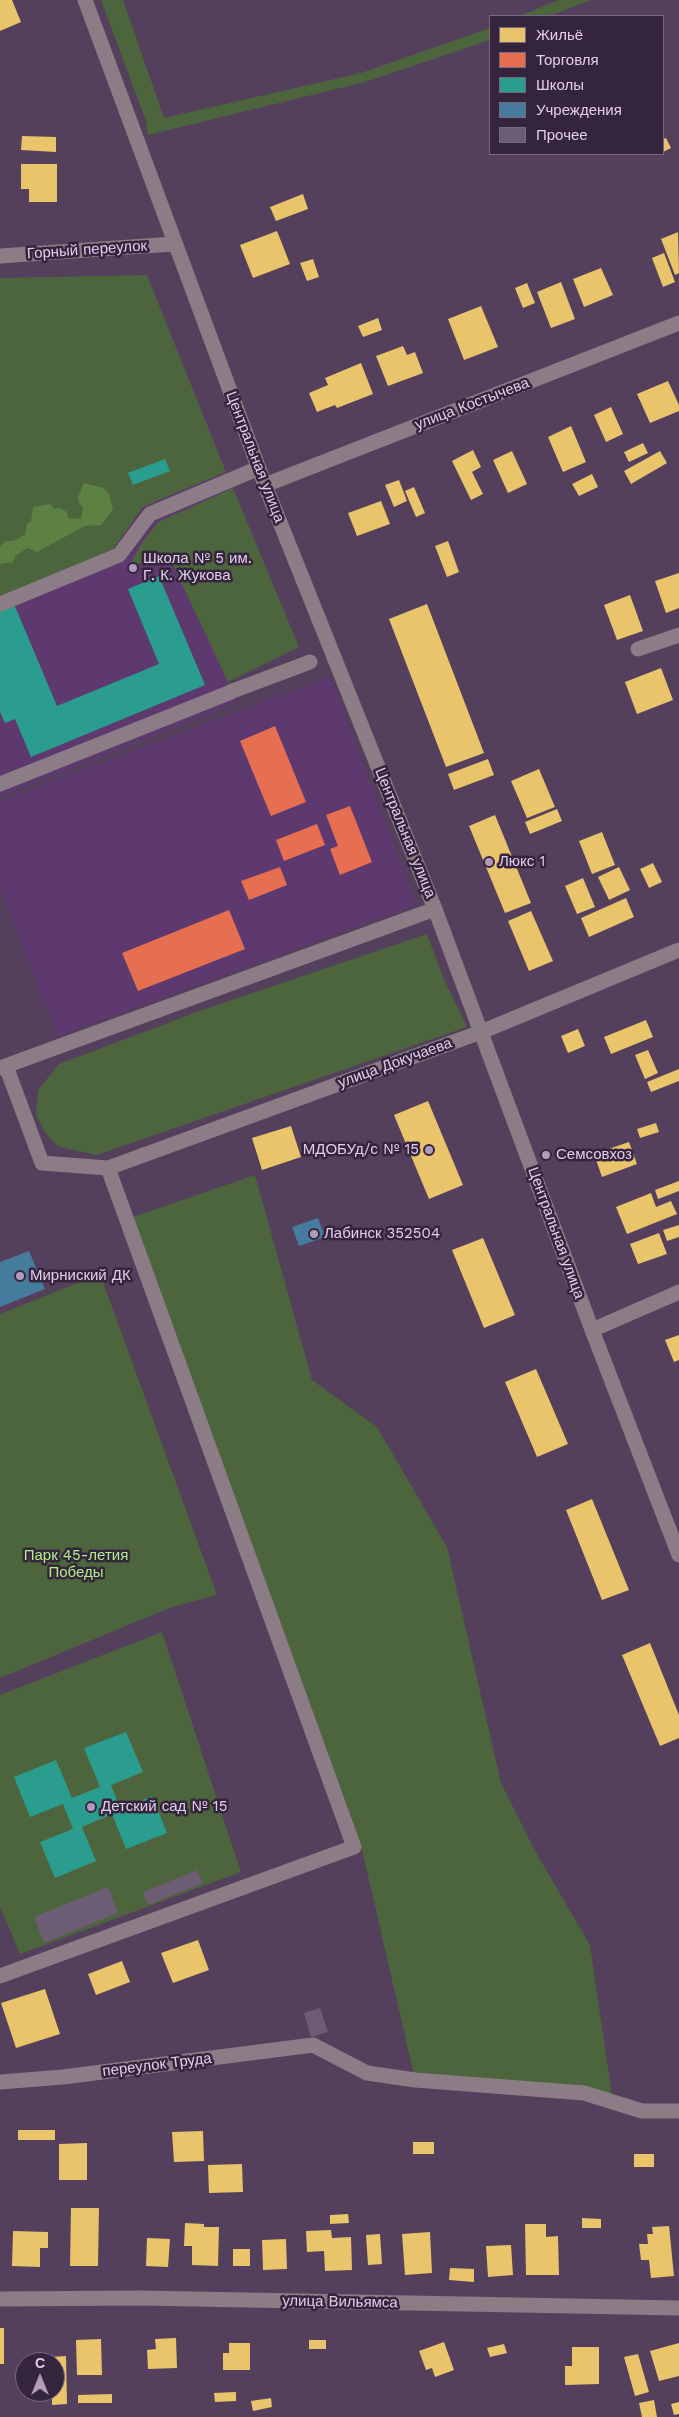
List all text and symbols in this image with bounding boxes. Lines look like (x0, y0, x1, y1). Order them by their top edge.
legend (489, 15, 664, 155)
text: Жильё (536, 26, 583, 44)
text: Торговля (536, 51, 599, 69)
text: Школы (536, 76, 584, 94)
text: Учреждения (536, 101, 622, 119)
text: Прочее (536, 126, 588, 144)
street label: Горный переулок (26, 237, 148, 263)
street label: улица Костычева (412, 374, 532, 434)
street label: Центральная улица (222, 389, 288, 525)
place label: Школа № 5 им. Г. К. Жукова (143, 550, 252, 585)
marker: Школа № 5 им. Г. К. Жукова (127, 562, 139, 574)
street label: Центральная улица (371, 765, 439, 901)
place label: Люкс 1 (499, 853, 545, 871)
marker: Люкс 1 (483, 856, 495, 868)
street label: улица Докучаева (336, 1034, 454, 1092)
place label: МДОБУд/с № 15 (303, 1141, 419, 1159)
marker: МДОБУд/с № 15 (423, 1144, 435, 1156)
place label: Семсовхоз (556, 1146, 632, 1164)
marker: Семсовхоз (540, 1149, 552, 1161)
street label: Центральная улица (524, 1165, 588, 1301)
place label: Лабинск 352504 (324, 1225, 440, 1243)
marker: Лабинск 352504 (308, 1228, 320, 1240)
place label: Мирниский ДК (30, 1267, 131, 1285)
marker: Мирниский ДК (14, 1270, 26, 1282)
park label: Парк 45-летия Победы (24, 1547, 128, 1582)
place label: Детский сад № 15 (101, 1798, 227, 1816)
marker: Детский сад № 15 (85, 1801, 97, 1813)
street label: переулок Труда (101, 2049, 213, 2081)
street label: улица Вильямса (282, 2292, 398, 2312)
north arrow (15, 2352, 65, 2402)
text: С (35, 2355, 45, 2371)

